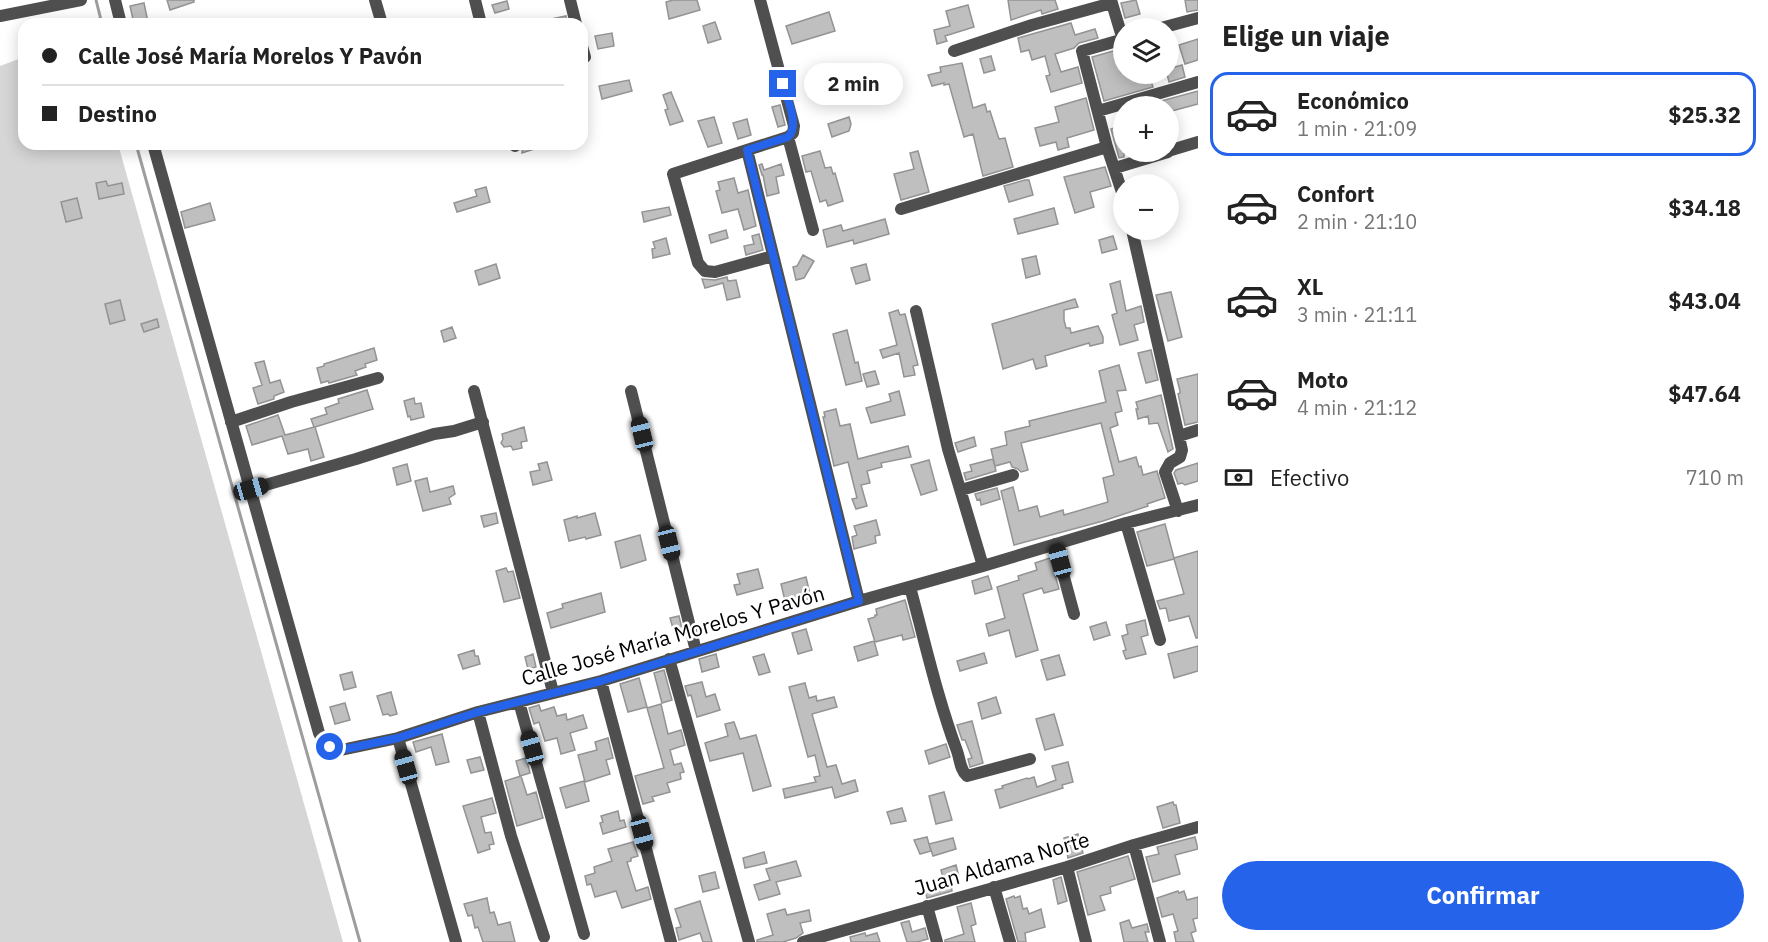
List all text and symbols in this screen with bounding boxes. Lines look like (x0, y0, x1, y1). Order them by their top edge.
map controls (1113, 18, 1179, 240)
button: layers (1113, 18, 1179, 84)
text: Elige un viaje (1222, 18, 1390, 53)
text: Calle José María Morelos Y Pavón (78, 41, 422, 70)
callout: 2 min (804, 63, 903, 105)
route end (769, 70, 796, 97)
text: 2 min (827, 70, 880, 97)
text: Económico (1297, 86, 1409, 115)
icon: car (1225, 87, 1279, 141)
button: + (1113, 96, 1179, 162)
text: Destino (78, 99, 157, 128)
text: $25.32 (1668, 100, 1741, 129)
text: 1 min · 21:09 (1297, 115, 1417, 142)
button: − (1113, 174, 1179, 240)
text: Confort (1297, 179, 1375, 208)
icon: car (1225, 180, 1279, 234)
text: $34.18 (1668, 193, 1741, 222)
text: 2 min · 21:10 (1297, 208, 1417, 235)
text: XL (1297, 272, 1323, 301)
icon: car (1225, 273, 1279, 327)
text: $43.04 (1668, 286, 1741, 315)
text: 3 min · 21:11 (1297, 301, 1417, 328)
text: Moto (1297, 365, 1348, 394)
icon: car (1225, 366, 1279, 420)
text: $47.64 (1668, 379, 1741, 408)
text: 4 min · 21:12 (1297, 394, 1417, 421)
car (629, 414, 655, 454)
icon: cash (1222, 461, 1255, 494)
text: Efectivo (1270, 463, 1349, 492)
text: 710 m (1686, 464, 1744, 491)
car (231, 475, 271, 503)
car (656, 523, 682, 563)
car (1047, 541, 1073, 581)
street label: Calle José María Morelos Y Pavón (518, 578, 828, 692)
car (518, 728, 546, 768)
route start (316, 733, 343, 760)
car (392, 747, 420, 787)
car (629, 813, 655, 853)
street label: Juan Aldama Norte (911, 825, 1093, 901)
button: Confirmar (1222, 861, 1744, 930)

